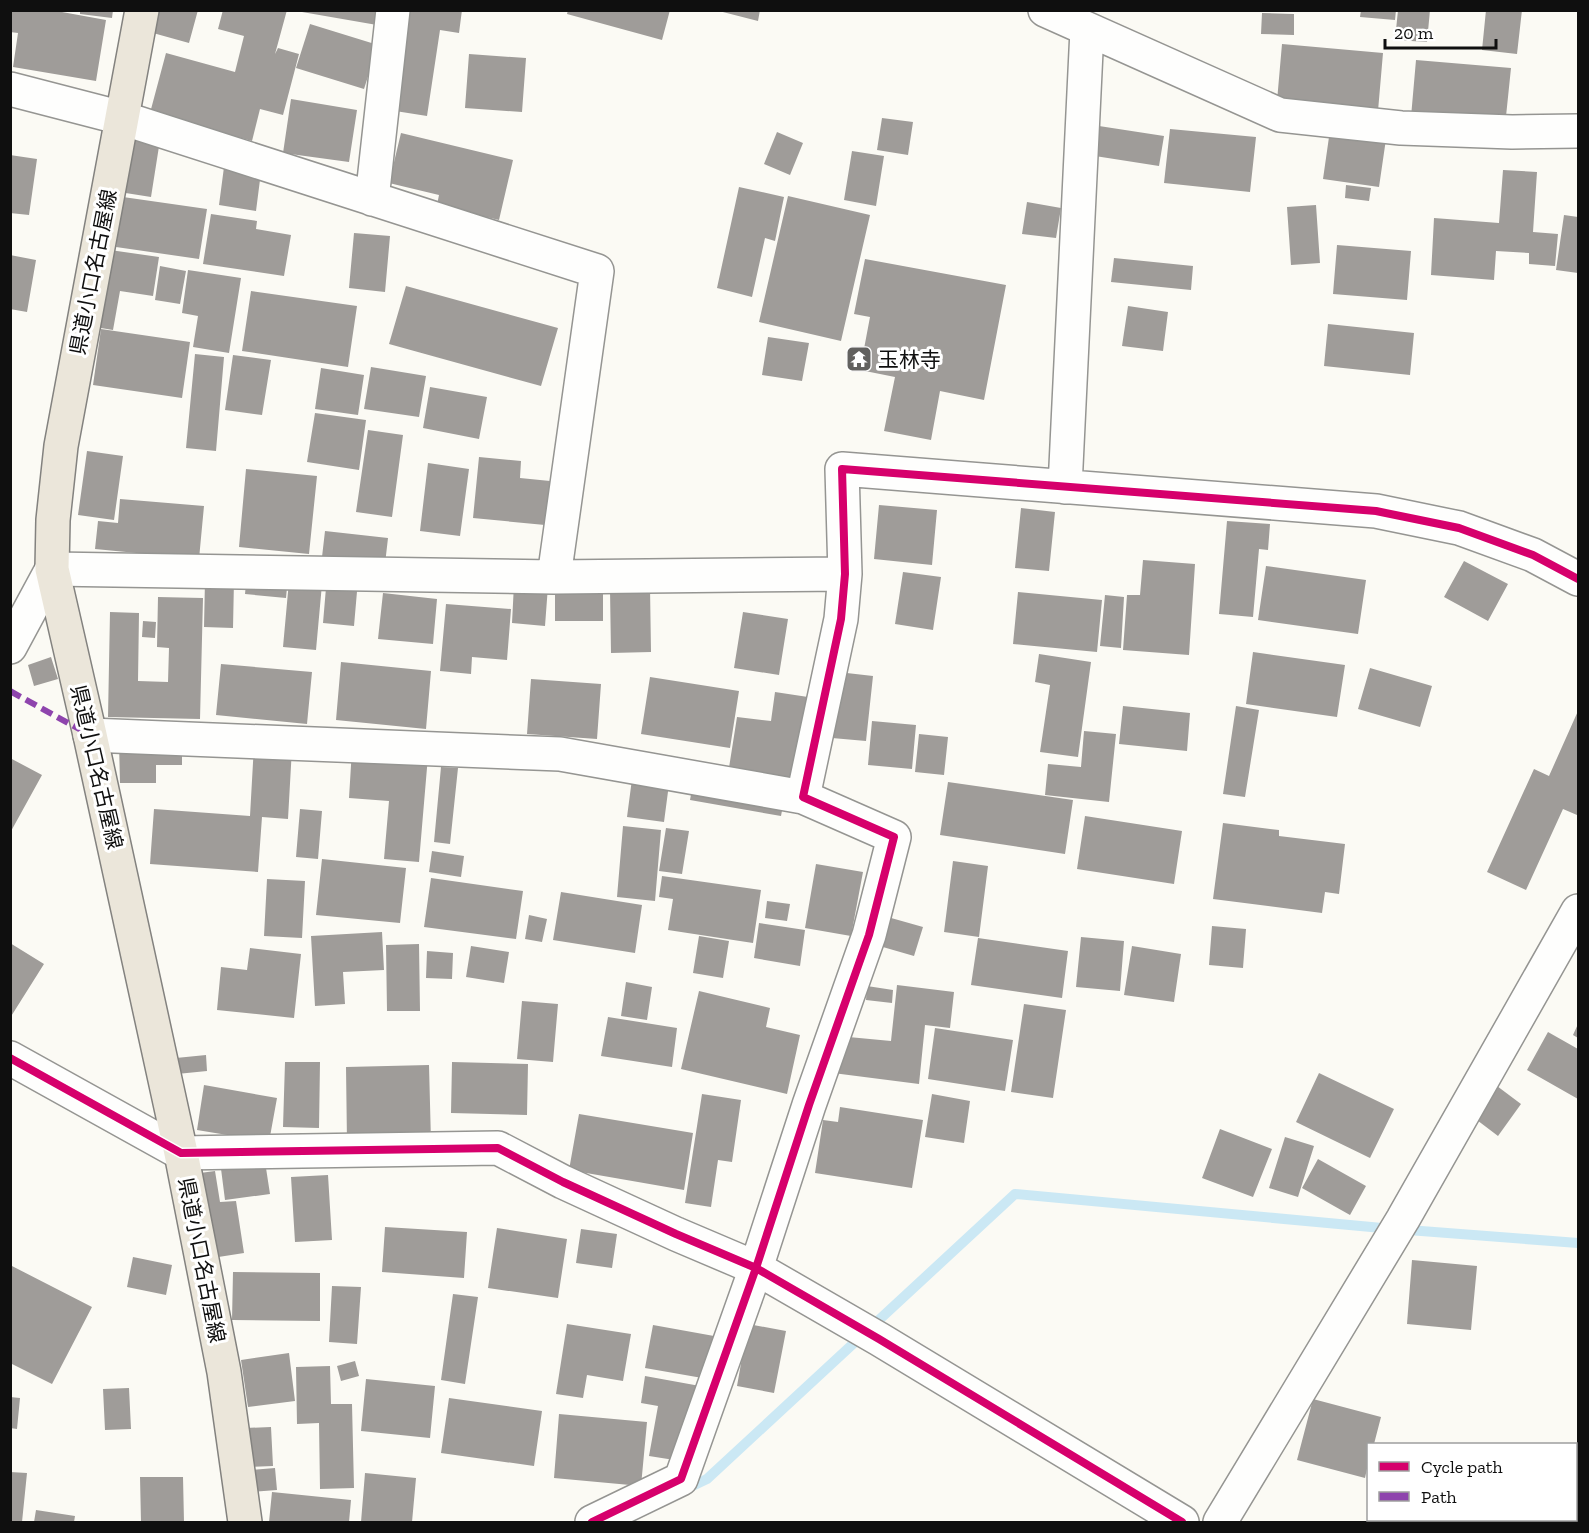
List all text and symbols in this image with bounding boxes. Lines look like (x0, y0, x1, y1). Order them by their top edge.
scale bar (1385, 12, 1496, 50)
text: 20 m (1394, 22, 1434, 44)
street label: 県道小口名古屋線 (65, 187, 121, 357)
temple icon: 玉林寺 (844, 344, 874, 374)
place label: 玉林寺 (878, 347, 941, 372)
street label: 県道小口名古屋線 (66, 682, 128, 852)
street label: 県道小口名古屋線 (174, 1175, 230, 1345)
legend (1367, 1443, 1577, 1521)
text: Cycle path (1421, 1456, 1503, 1478)
text: Path (1421, 1486, 1457, 1508)

